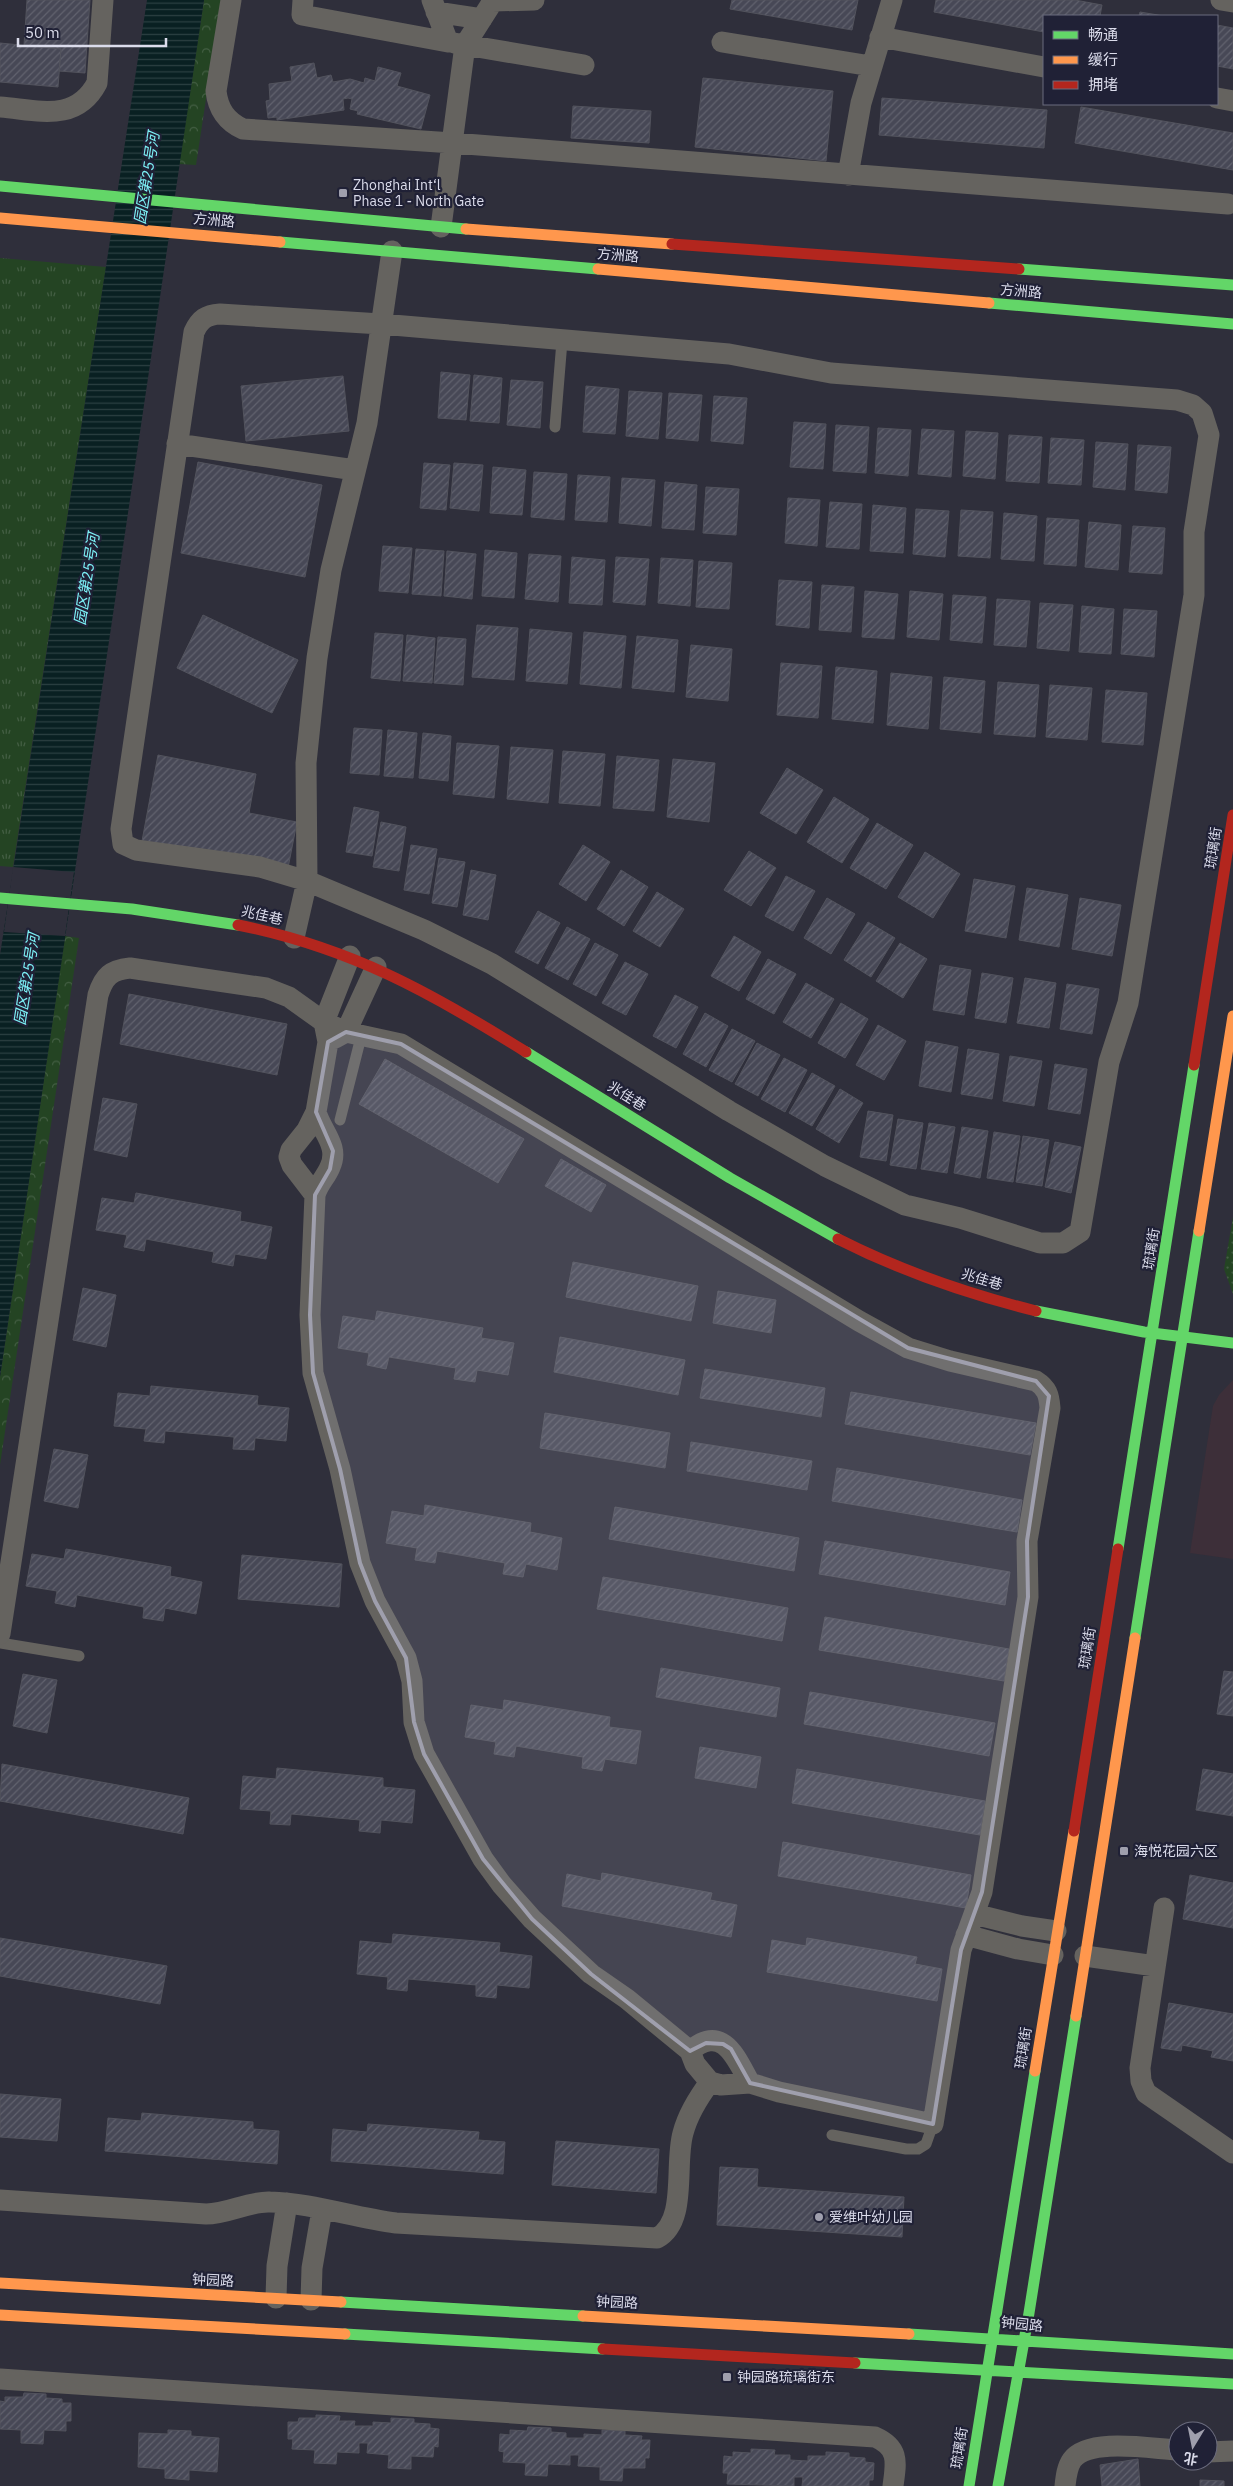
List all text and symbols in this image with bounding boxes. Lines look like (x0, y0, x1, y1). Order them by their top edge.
scale bar (18, 15, 165, 47)
legend (1043, 15, 1218, 105)
text: 50 m (25, 23, 60, 42)
text: 畅通 (1088, 25, 1118, 44)
text: 缓行 (1088, 50, 1118, 69)
text: 拥堵 (1088, 75, 1118, 94)
water label: 园区第25号河 (130, 128, 164, 225)
place label: Zhonghai Int‘l Phase 1 - North Gate (353, 176, 484, 210)
marker: Zhonghai Int‘l Phase 1 - North Gate (337, 187, 349, 199)
street label: 方洲路 (192, 209, 236, 231)
street label: 方洲路 (596, 244, 640, 266)
street label: 方洲路 (999, 280, 1043, 302)
water label: 园区第25号河 (70, 529, 104, 626)
street label: 琉璃街 (1201, 826, 1225, 870)
street label: 兆佳巷 (240, 902, 284, 928)
water label: 园区第25号河 (10, 929, 44, 1026)
street label: 兆佳巷 (604, 1077, 650, 1115)
street label: 琉璃街 (1139, 1227, 1163, 1271)
street label: 兆佳巷 (959, 1264, 1005, 1294)
street label: 琉璃街 (1075, 1626, 1099, 1670)
place label: 海悦花园六区 (1134, 1842, 1218, 1860)
marker: 海悦花园六区 (1118, 1845, 1130, 1857)
street label: 琉璃街 (1011, 2026, 1035, 2070)
place label: 爱维叶幼儿园 (829, 2208, 913, 2226)
marker: 爱维叶幼儿园 (813, 2211, 825, 2223)
street label: 钟园路 (192, 2270, 234, 2290)
street label: 钟园路 (596, 2292, 638, 2312)
street label: 钟园路 (1000, 2313, 1044, 2335)
place label: 钟园路琉璃街东 (737, 2368, 835, 2386)
marker: 钟园路琉璃街东 (721, 2371, 733, 2383)
north arrow (1168, 2421, 1218, 2471)
street label: 琉璃街 (947, 2426, 971, 2470)
text: 北 (1182, 2449, 1199, 2469)

